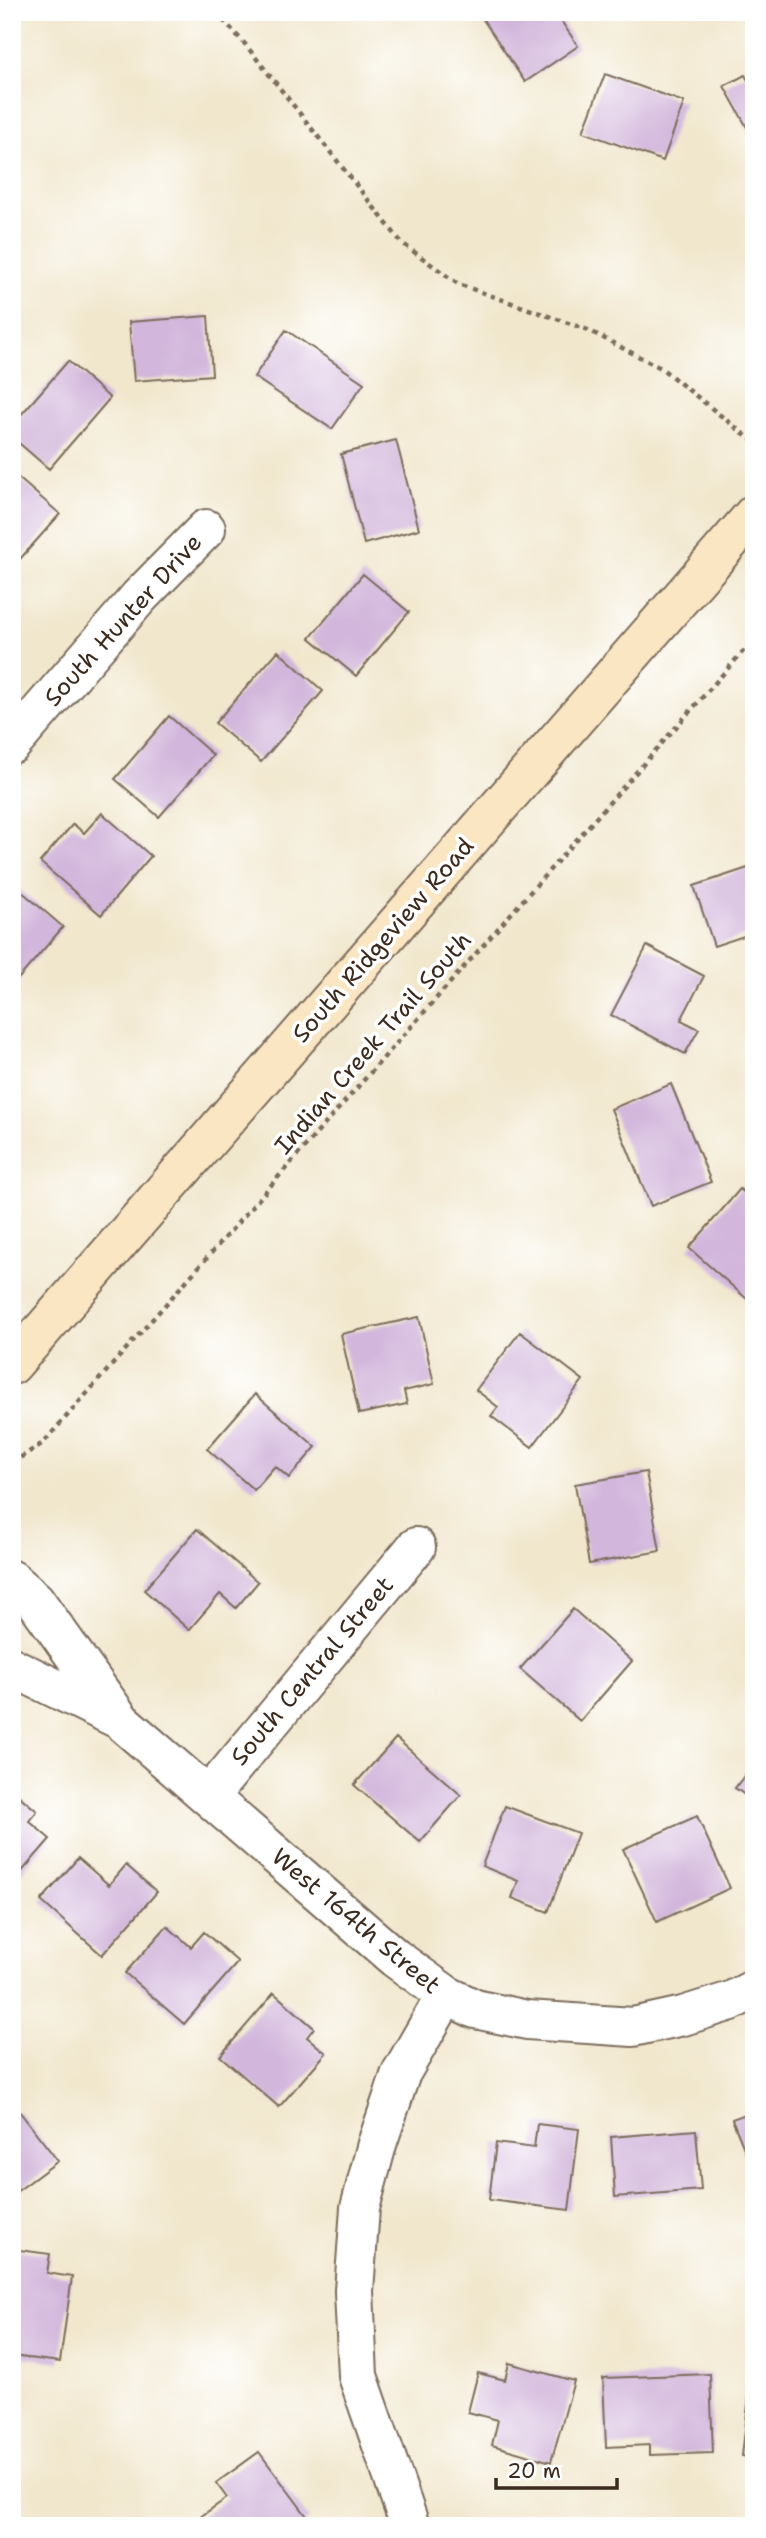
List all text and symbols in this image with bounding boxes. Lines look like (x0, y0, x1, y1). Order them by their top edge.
street label: South Hunter Drive (37, 527, 209, 713)
street label: South Ridgeview Road (285, 831, 481, 1049)
street label: Indian Creek Trail South (267, 925, 479, 1161)
street label: South Central Street (223, 1570, 401, 1772)
street label: West 164th Street (265, 1841, 447, 2001)
scale bar (496, 2447, 617, 2491)
text: 20 m (507, 2457, 561, 2485)

